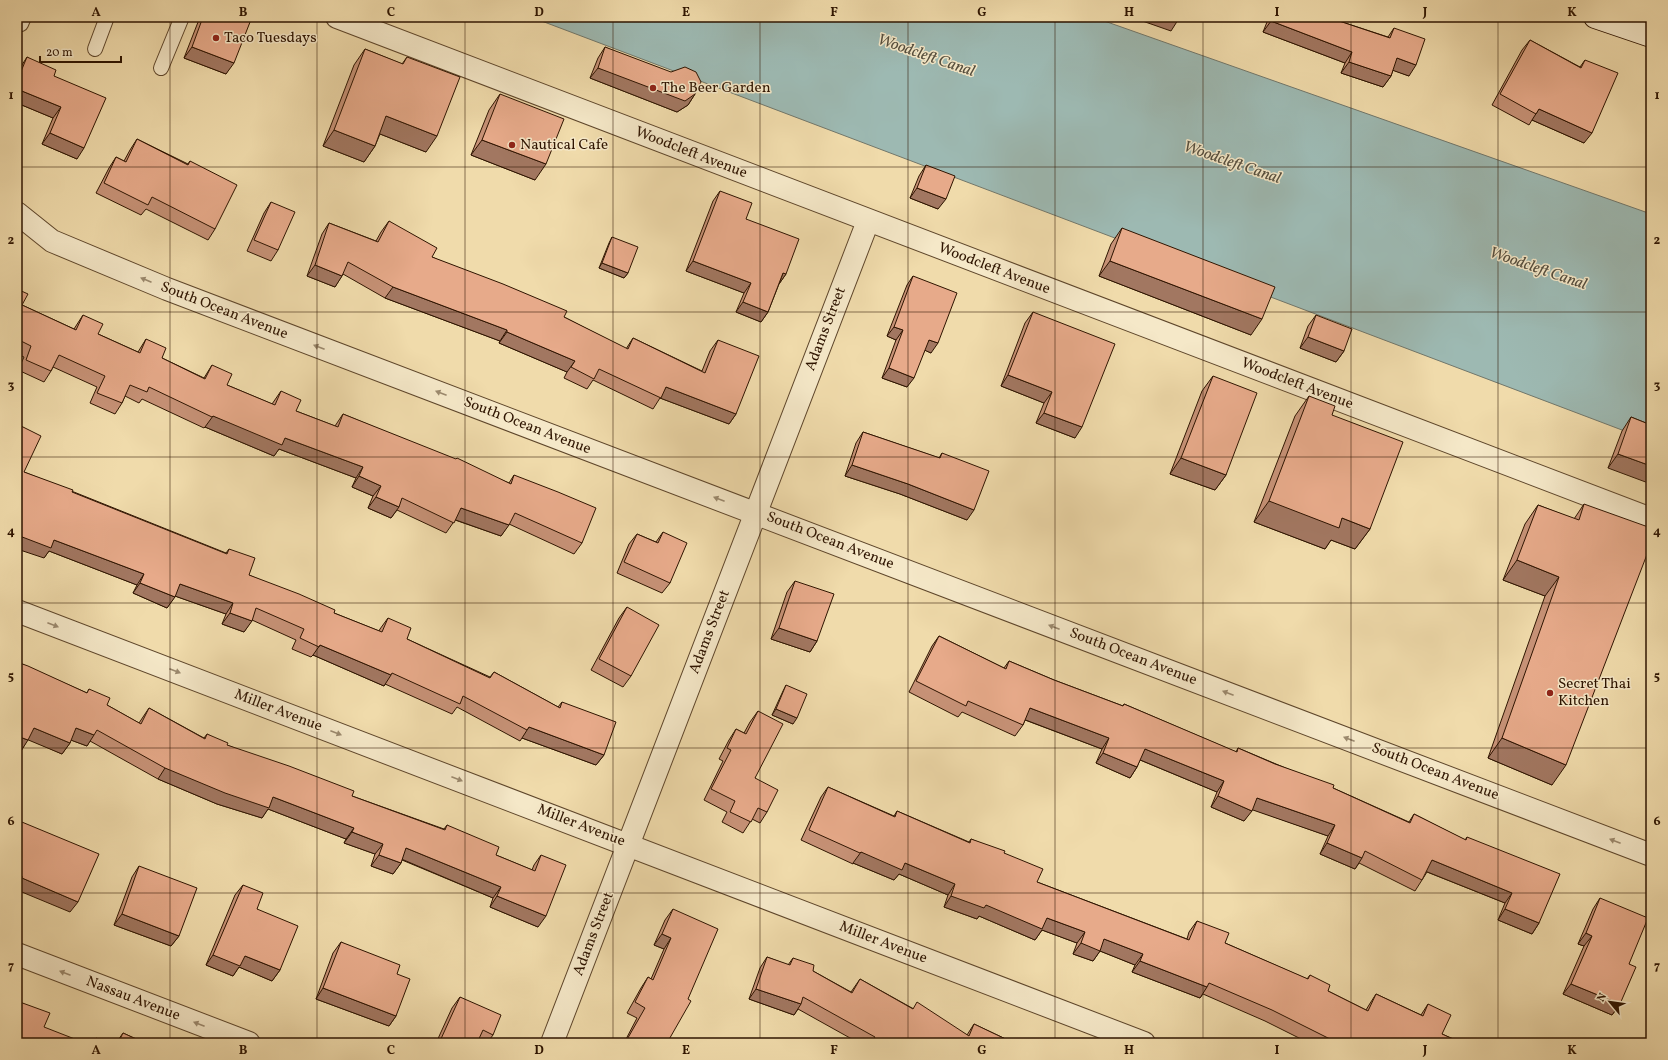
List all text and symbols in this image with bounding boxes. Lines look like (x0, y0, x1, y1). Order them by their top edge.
text: A (91, 4, 101, 22)
text: B (239, 4, 248, 22)
text: C (387, 4, 395, 22)
text: D (534, 4, 544, 22)
text: E (682, 4, 690, 22)
text: F (830, 4, 838, 22)
text: G (977, 4, 987, 22)
text: H (1124, 4, 1134, 22)
text: I (1275, 4, 1280, 22)
text: J (1422, 4, 1428, 22)
text: K (1567, 4, 1577, 22)
place label: Taco Tuesdays (224, 28, 317, 49)
water label: Woodcleft Canal (874, 29, 978, 83)
marker: Taco Tuesdays (211, 33, 221, 43)
scale bar (40, 38, 121, 64)
text: 20 m (46, 45, 73, 61)
place label: The Beer Garden (661, 78, 771, 99)
marker: The Beer Garden (648, 83, 658, 93)
text: 1 (8, 87, 14, 105)
text: 1 (1654, 87, 1660, 105)
street label: Woodcleft Avenue (632, 122, 750, 184)
place label: Nautical Cafe (520, 135, 608, 156)
water label: Woodcleft Canal (1180, 136, 1284, 190)
marker: Nautical Cafe (507, 140, 517, 150)
text: 2 (8, 232, 15, 250)
text: 2 (1654, 232, 1661, 250)
street label: Woodcleft Avenue (935, 238, 1053, 300)
water label: Woodcleft Canal (1486, 242, 1590, 296)
one-way arrow (139, 277, 151, 283)
street label: South Ocean Avenue (157, 277, 291, 345)
street label: Adams Street (800, 284, 852, 374)
one-way arrow (313, 343, 325, 349)
street label: Woodcleft Avenue (1238, 353, 1356, 415)
text: 3 (8, 377, 15, 395)
text: 3 (1654, 377, 1661, 395)
one-way arrow (434, 390, 446, 396)
street label: South Ocean Avenue (460, 392, 594, 460)
one-way arrow (713, 495, 725, 501)
street label: South Ocean Avenue (763, 507, 897, 575)
text: 4 (7, 523, 15, 541)
text: 4 (1653, 523, 1661, 541)
street label: Adams Street (684, 587, 736, 677)
one-way arrow (48, 623, 60, 629)
one-way arrow (1048, 623, 1060, 629)
street label: South Ocean Avenue (1066, 623, 1200, 691)
text: 5 (8, 668, 14, 686)
text: 5 (1654, 668, 1660, 686)
one-way arrow (169, 669, 181, 675)
place label: Secret Thai Kitchen (1558, 674, 1631, 712)
street label: Miller Avenue (231, 685, 325, 737)
marker: Secret Thai Kitchen (1545, 688, 1555, 698)
one-way arrow (1221, 690, 1233, 696)
one-way arrow (330, 730, 342, 736)
one-way arrow (1343, 736, 1355, 742)
street label: South Ocean Avenue (1368, 738, 1502, 806)
one-way arrow (452, 777, 464, 783)
street label: Miller Avenue (534, 800, 628, 852)
text: 6 (7, 813, 15, 831)
text: 6 (1653, 813, 1661, 831)
one-way arrow (1608, 837, 1620, 843)
street label: Adams Street (568, 889, 620, 979)
street label: Miller Avenue (836, 917, 930, 969)
text: 7 (8, 958, 14, 976)
text: 7 (1654, 958, 1660, 976)
one-way arrow (58, 969, 70, 975)
street label: Nassau Avenue (83, 971, 183, 1027)
north arrow (1590, 982, 1630, 1022)
text: N (1594, 991, 1611, 1005)
one-way arrow (193, 1021, 205, 1027)
text: A (91, 1042, 101, 1060)
text: B (239, 1042, 248, 1060)
text: C (387, 1042, 395, 1060)
text: D (534, 1042, 544, 1060)
text: E (682, 1042, 690, 1060)
text: F (830, 1042, 838, 1060)
text: G (977, 1042, 987, 1060)
text: H (1124, 1042, 1134, 1060)
text: I (1275, 1042, 1280, 1060)
text: J (1422, 1042, 1428, 1060)
text: K (1567, 1042, 1577, 1060)

